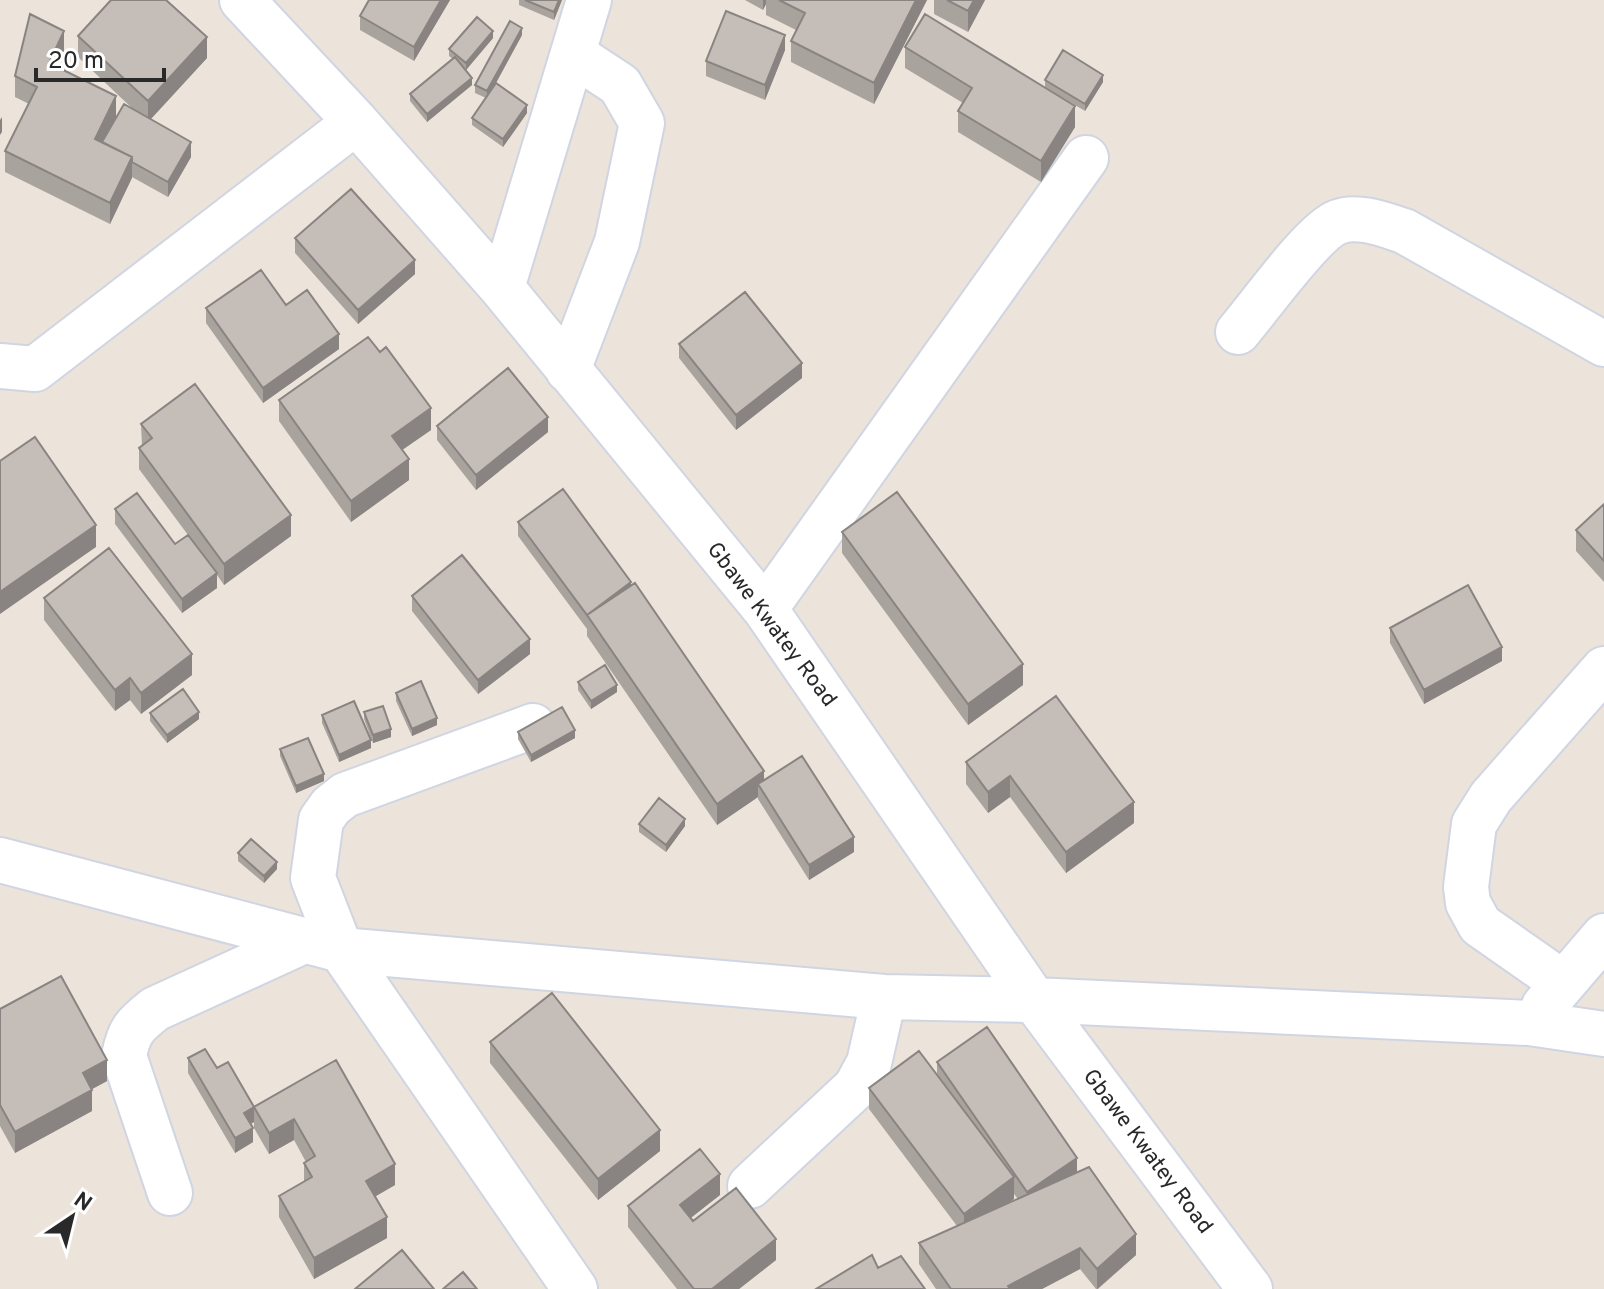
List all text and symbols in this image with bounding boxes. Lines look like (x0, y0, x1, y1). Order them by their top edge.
scale bar (36, 32, 164, 82)
text: 20 m (48, 47, 104, 77)
street label: Gbawe Kwatey Road (700, 537, 842, 713)
street label: Gbawe Kwatey Road (1076, 1064, 1218, 1240)
north arrow (32, 1177, 112, 1257)
text: N (68, 1187, 96, 1218)

